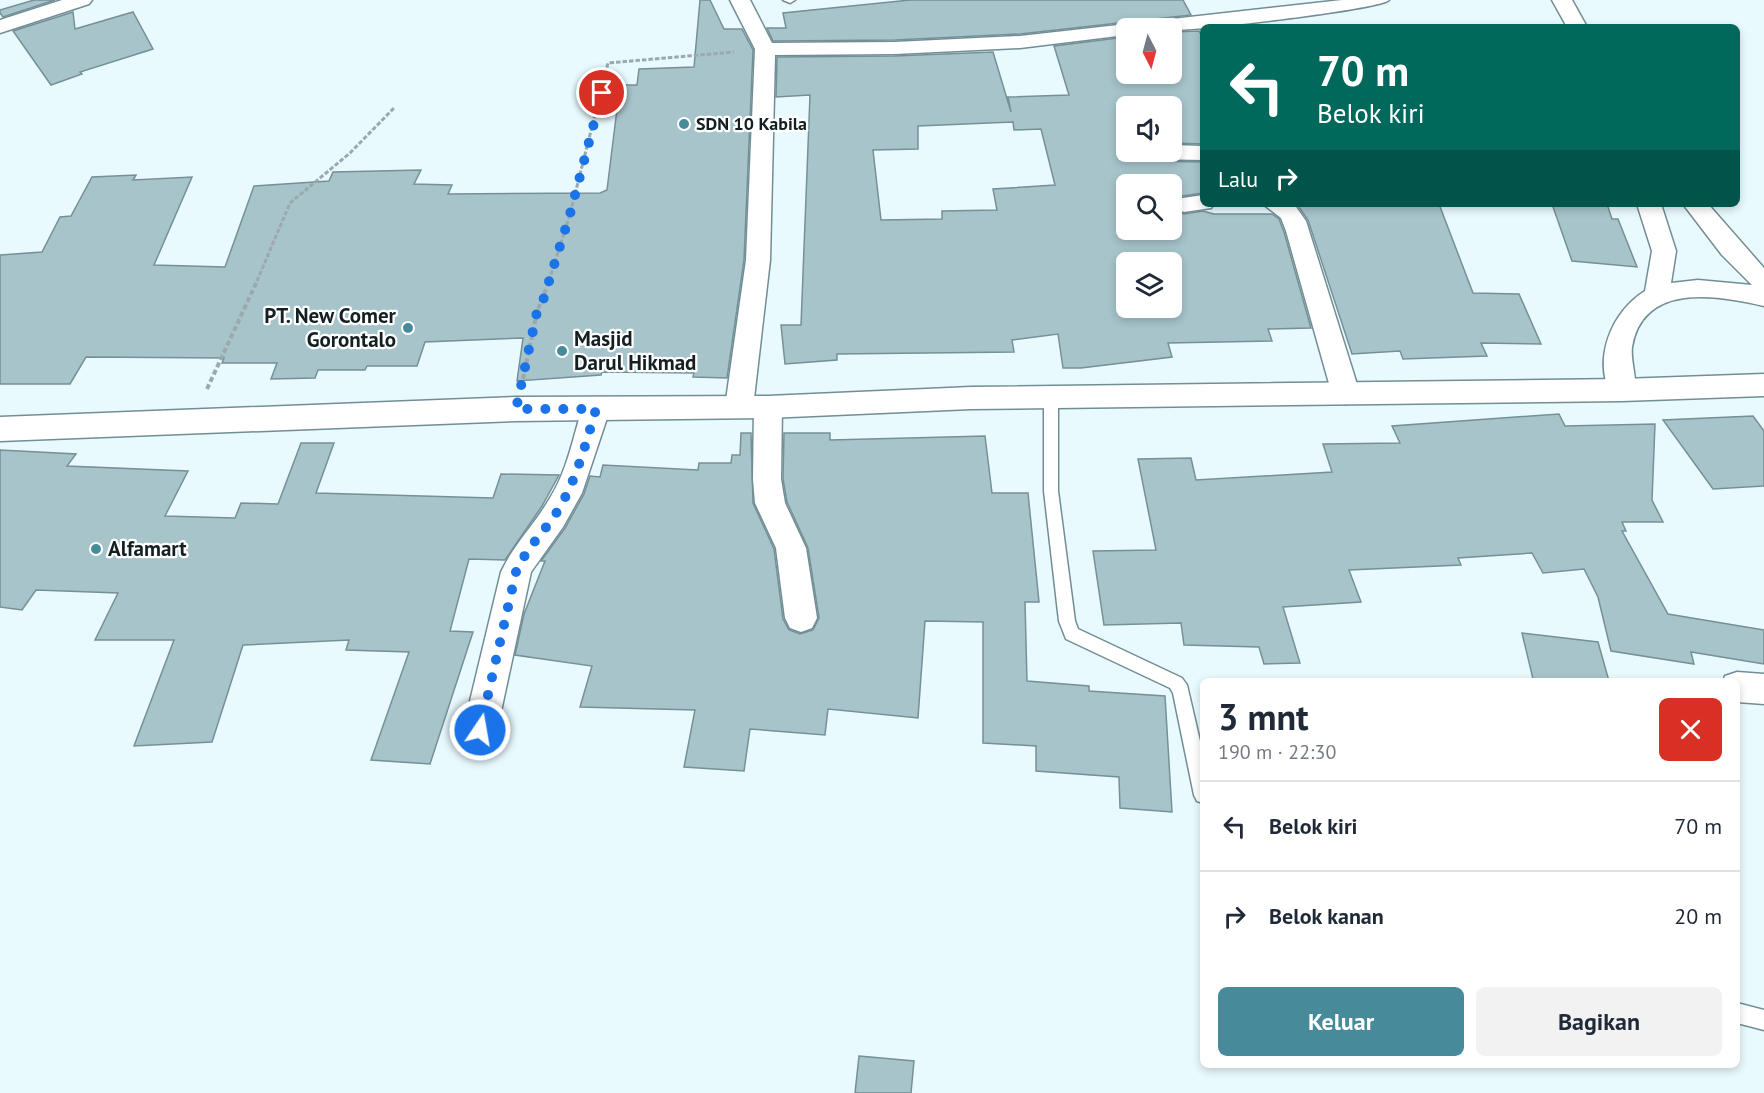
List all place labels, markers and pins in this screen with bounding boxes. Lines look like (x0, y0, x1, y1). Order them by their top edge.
pin (576, 67, 627, 118)
place label: SDN 10 Kabila (696, 112, 807, 135)
marker: SDN 10 Kabila (677, 117, 691, 131)
place label: PT. New Comer Gorontalo (264, 302, 397, 353)
marker: PT. New Comer Gorontalo (401, 321, 415, 335)
place label: Masjid Darul Hikmad (574, 325, 696, 376)
marker: Masjid Darul Hikmad (555, 344, 569, 358)
place label: Alfamart (108, 535, 187, 562)
marker: Alfamart (89, 542, 103, 556)

